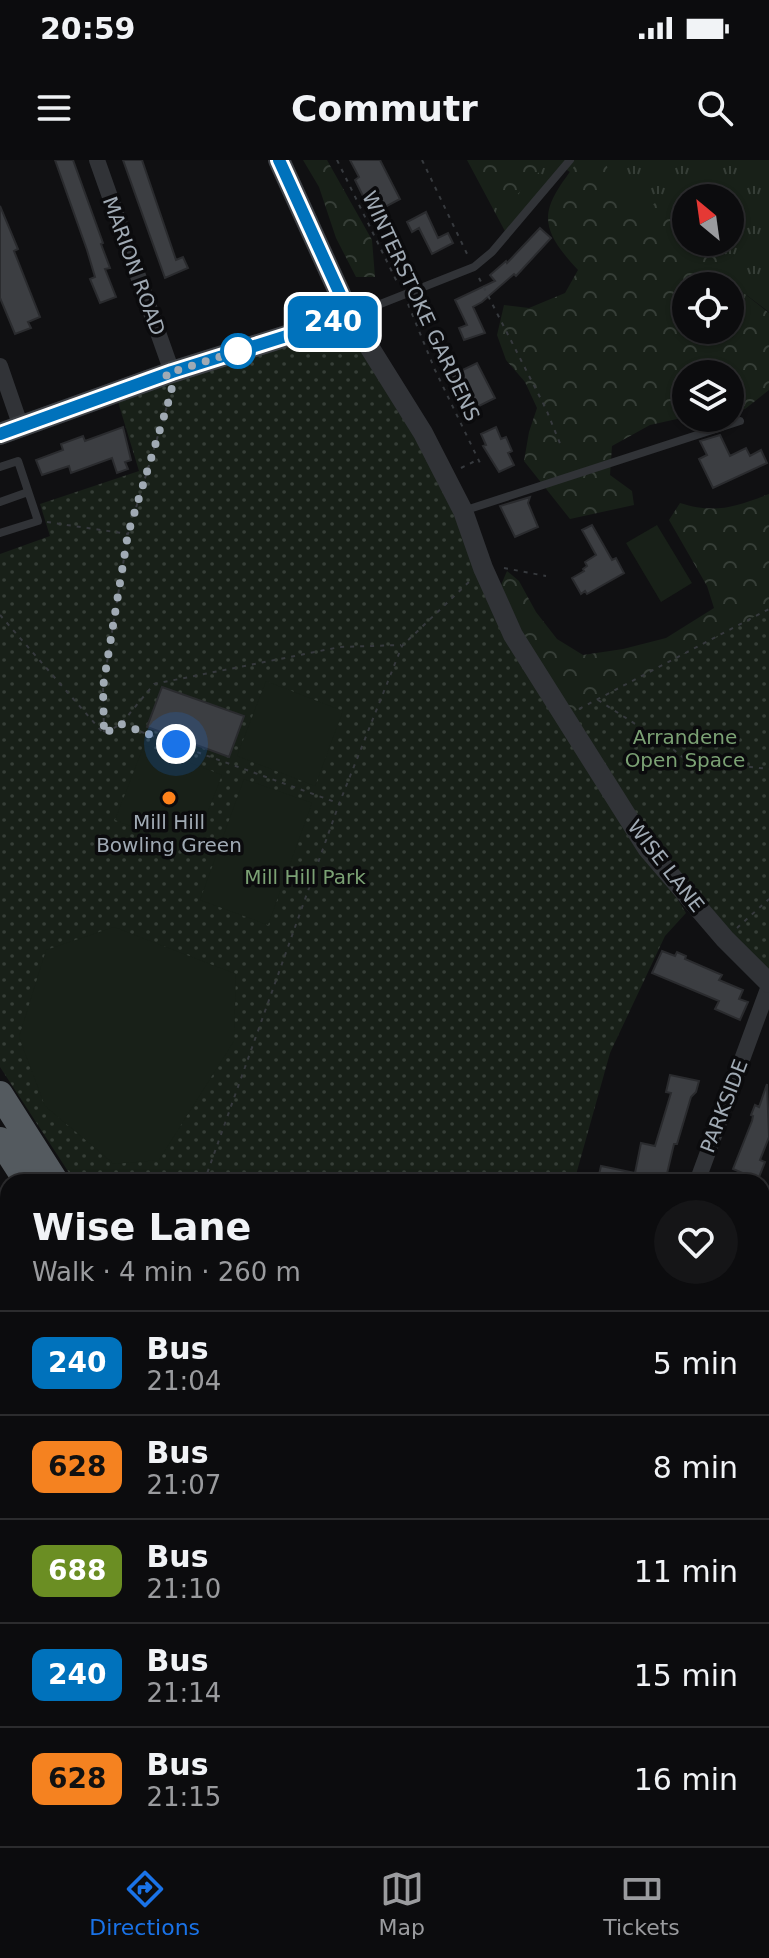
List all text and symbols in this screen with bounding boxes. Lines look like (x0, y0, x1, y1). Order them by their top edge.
text: 20:59 (40, 11, 136, 46)
icon: menu (32, 86, 76, 130)
icon: search (693, 86, 737, 130)
text: Commutr (291, 88, 478, 129)
north arrow (672, 184, 744, 256)
map controls (672, 184, 744, 432)
street label: WINTERSTOKE GARDENS (357, 187, 485, 425)
street label: MARION ROAD (98, 193, 170, 339)
button: locate (672, 272, 744, 344)
line badge: 240 (287, 296, 379, 348)
text: 240 (304, 305, 362, 338)
unlabelled marker (221, 334, 255, 368)
button: layers (672, 360, 744, 432)
your location (156, 724, 196, 764)
park label: Arrandene Open Space (625, 725, 745, 772)
marker: Mill Hill Bowling Green (160, 789, 178, 807)
place label: Mill Hill Bowling Green (96, 810, 242, 857)
street label: WISE LANE (623, 815, 709, 917)
park label: Mill Hill Park (244, 865, 366, 889)
street label: PARKSIDE (695, 1056, 753, 1156)
button: heart (654, 1200, 738, 1284)
text: Wise Lane (32, 1205, 251, 1249)
text: Walk · 4 min · 260 m (32, 1257, 301, 1287)
text: Bus (146, 1331, 209, 1366)
text: 240 (48, 1346, 106, 1379)
text: 5 min (653, 1346, 738, 1381)
text: 21:04 (146, 1366, 221, 1396)
text: Bus (146, 1435, 209, 1470)
text: 628 (48, 1450, 106, 1483)
text: 8 min (653, 1450, 738, 1485)
text: 21:07 (146, 1470, 221, 1500)
text: Bus (146, 1539, 209, 1574)
text: 688 (48, 1554, 106, 1587)
text: 11 min (634, 1554, 738, 1589)
text: 21:10 (146, 1574, 221, 1604)
text: Bus (146, 1643, 209, 1678)
text: 240 (48, 1658, 106, 1691)
text: 15 min (634, 1658, 738, 1693)
text: 21:14 (146, 1678, 221, 1708)
text: Bus (146, 1747, 209, 1782)
text: 628 (48, 1762, 106, 1795)
text: 16 min (634, 1762, 738, 1797)
text: 21:15 (146, 1782, 221, 1812)
tab: Directions (89, 1867, 200, 1940)
tab: Map (378, 1867, 425, 1940)
tab: Tickets (603, 1867, 680, 1940)

